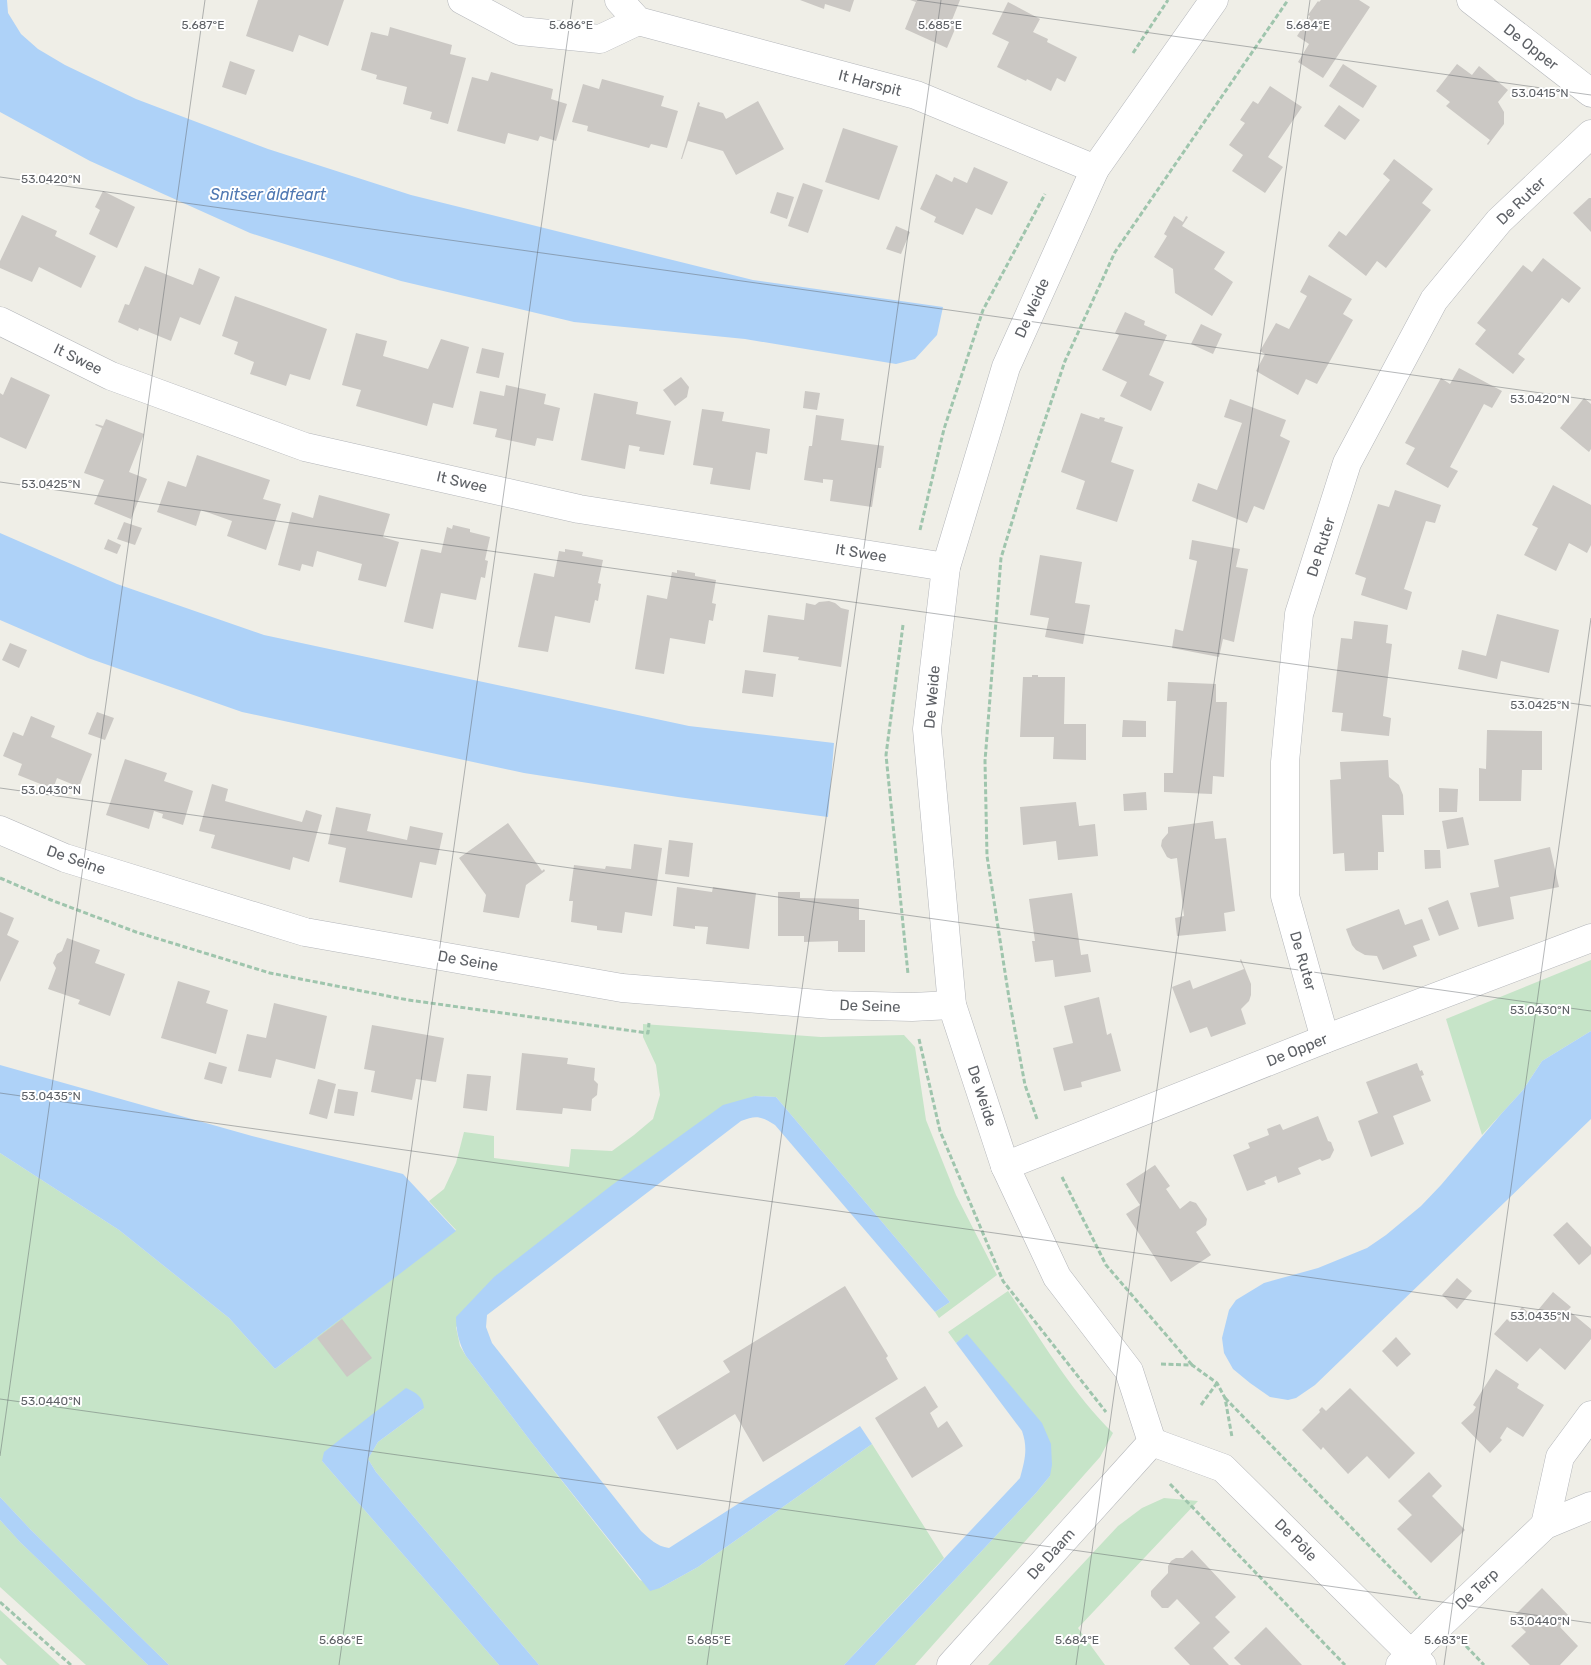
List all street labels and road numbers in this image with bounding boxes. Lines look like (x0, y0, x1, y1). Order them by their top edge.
street label: De Opper (1500, 20, 1562, 74)
street label: It Harspit (837, 66, 904, 100)
street label: De Ruter (1493, 173, 1549, 229)
street label: De Weide (1011, 275, 1053, 341)
street label: It Swee (51, 340, 105, 378)
street label: It Swee (435, 467, 489, 497)
street label: De Ruter (1303, 515, 1339, 579)
street label: It Swee (834, 540, 888, 566)
street label: De Weide (920, 665, 944, 729)
street label: De Seine (44, 842, 108, 878)
street label: De Ruter (1286, 929, 1320, 993)
street label: De Seine (436, 947, 500, 975)
street label: De Seine (839, 996, 901, 1016)
street label: De Opper (1264, 1029, 1331, 1070)
street label: De Weide (964, 1063, 1000, 1129)
street label: De Pôle (1271, 1515, 1321, 1565)
street label: De Daam (1023, 1525, 1079, 1583)
street label: De Terp (1452, 1565, 1502, 1613)

